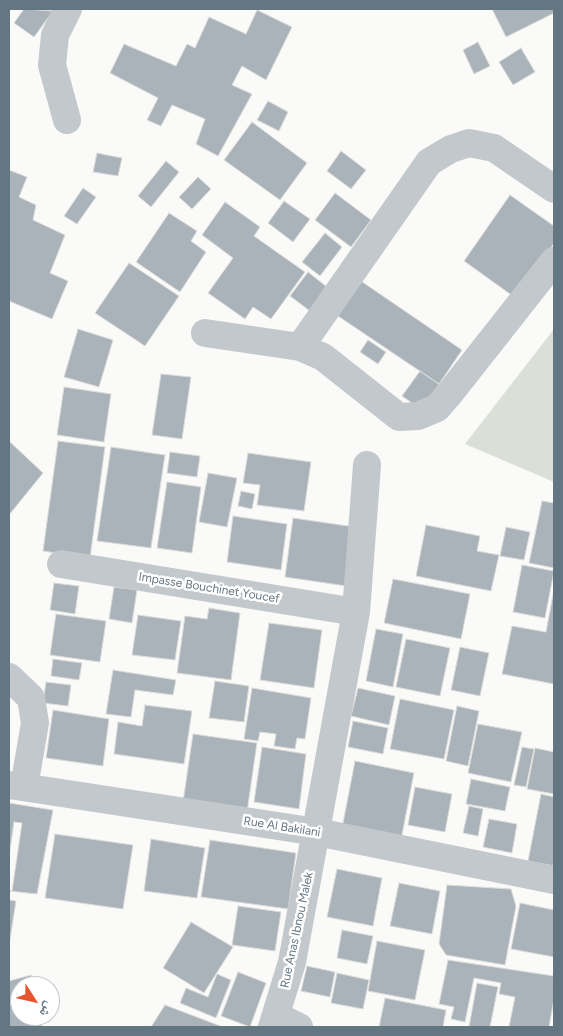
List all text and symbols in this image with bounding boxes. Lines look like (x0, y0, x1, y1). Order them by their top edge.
street label: Impasse Bouchinet Youcef (137, 570, 281, 606)
street label: Rue Al Bakilani (242, 814, 322, 840)
street label: Rue Anas Ibnou Malek (278, 871, 316, 989)
north arrow (10, 976, 60, 1026)
text: ش (36, 998, 58, 1020)

